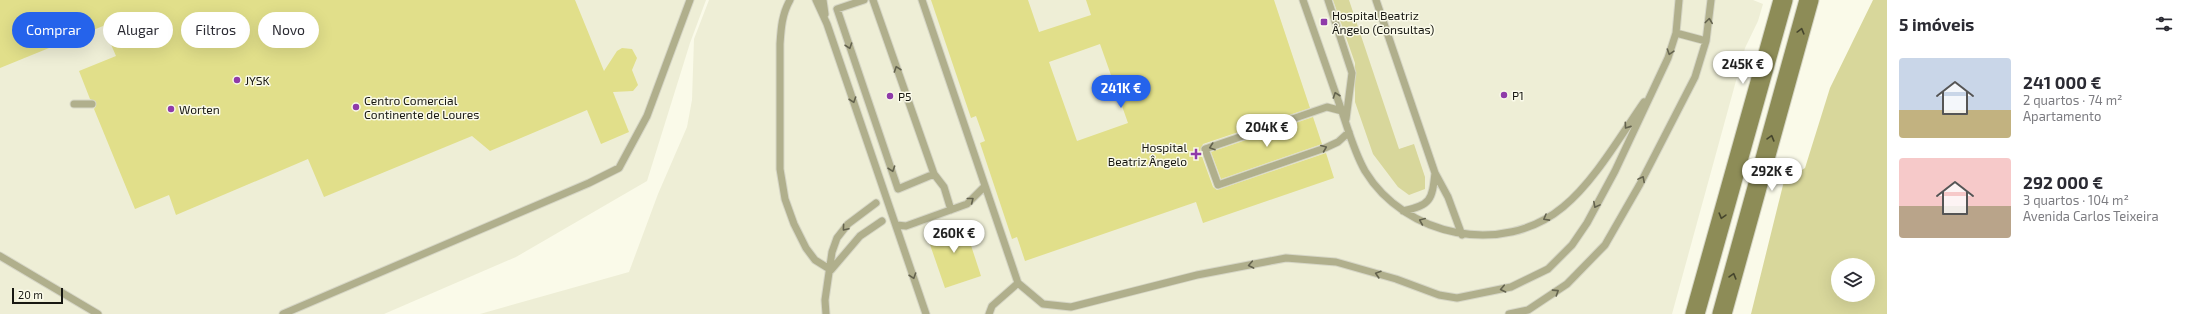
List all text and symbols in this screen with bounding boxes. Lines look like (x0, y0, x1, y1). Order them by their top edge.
place label: Hospital Beatriz Ângelo (Consultas) (1332, 8, 1434, 36)
chip: Comprar (12, 12, 95, 48)
chip: Alugar (103, 12, 173, 48)
chip: Filtros (181, 12, 250, 48)
chip: Novo (258, 12, 319, 48)
icon: filters (2153, 13, 2175, 35)
text: 5 imóveis (1899, 14, 1974, 34)
marker: Hospital Beatriz Ângelo (Consultas) (1319, 17, 1329, 27)
one-way arrow (1704, 18, 1713, 24)
one-way arrow (1796, 28, 1804, 34)
one-way arrow (845, 42, 853, 49)
one-way arrow (1666, 48, 1675, 55)
pin: 245K € (1710, 51, 1776, 85)
text: 245K € (1722, 56, 1764, 72)
one-way arrow (894, 65, 902, 72)
text: 241 000 € (2023, 72, 2102, 92)
place label: JYSK (245, 73, 270, 87)
icon: home (1931, 74, 1979, 122)
marker: JYSK (232, 75, 242, 85)
pin: 241K € (1088, 75, 1154, 109)
text: 241K € (1101, 80, 1141, 96)
place label: P1 (1512, 88, 1524, 102)
place label: P5 (898, 89, 912, 103)
marker: P1 (1499, 90, 1509, 100)
marker: P5 (885, 91, 895, 101)
one-way arrow (1332, 91, 1341, 98)
text: 2 quartos · 74 m² (2023, 92, 2123, 108)
place label: Centro Comercial Continente de Loures (364, 93, 479, 121)
one-way arrow (848, 97, 857, 104)
place label: Worten (179, 102, 220, 116)
marker: Centro Comercial Continente de Loures (351, 102, 361, 112)
marker: Worten (166, 104, 176, 114)
text: Apartamento (2023, 108, 2101, 124)
pin: 204K € (1234, 114, 1300, 148)
text: 204K € (1245, 119, 1289, 135)
one-way arrow (1624, 122, 1632, 129)
one-way arrow (1766, 134, 1775, 141)
place label: Hospital Beatriz Ângelo (1108, 140, 1187, 168)
one-way arrow (1208, 142, 1215, 151)
one-way arrow (1321, 145, 1328, 153)
marker: Hospital Beatriz Ângelo (1190, 148, 1202, 160)
pin: 292K € (1739, 158, 1805, 192)
text: 292K € (1751, 163, 1793, 179)
one-way arrow (887, 165, 895, 172)
text: 292 000 € (2023, 172, 2103, 192)
icon: home (1931, 174, 1979, 222)
one-way arrow (1638, 175, 1645, 183)
text: 3 quartos · 104 m² (2023, 192, 2129, 208)
one-way arrow (967, 198, 974, 205)
one-way arrow (1594, 201, 1601, 208)
text: Avenida Carlos Teixeira (2023, 208, 2159, 224)
one-way arrow (1719, 213, 1727, 219)
one-way arrow (1543, 214, 1550, 221)
one-way arrow (1418, 218, 1426, 226)
pin: 260K € (921, 220, 987, 254)
one-way arrow (843, 223, 850, 230)
text: 260K € (933, 225, 975, 241)
map controls (1831, 258, 1875, 302)
button: layers (1831, 258, 1875, 302)
one-way arrow (1247, 260, 1254, 268)
one-way arrow (1375, 270, 1382, 278)
one-way arrow (908, 272, 916, 279)
one-way arrow (1728, 273, 1736, 280)
one-way arrow (1500, 284, 1506, 292)
scale bar (12, 286, 63, 305)
text: 20 m (18, 288, 43, 301)
one-way arrow (1552, 289, 1559, 296)

